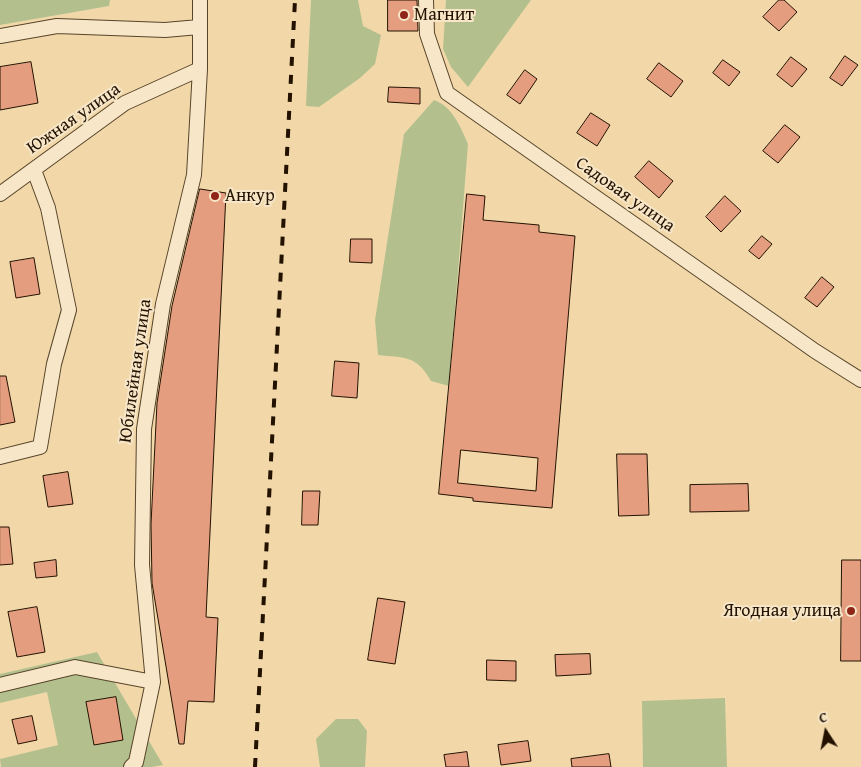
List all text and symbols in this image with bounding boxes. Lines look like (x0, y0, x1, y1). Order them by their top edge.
place label: Магнит (414, 4, 474, 26)
marker: Магнит (398, 9, 410, 21)
street label: Южная улица (23, 79, 125, 159)
street label: Садовая улица (571, 153, 679, 237)
place label: Анкур (225, 185, 275, 207)
marker: Анкур (209, 190, 221, 202)
street label: Юбилейная улица (115, 298, 157, 444)
place label: Ягодная улица (723, 600, 841, 622)
marker: Ягодная улица (845, 605, 857, 617)
north arrow (801, 707, 851, 757)
text: С (817, 707, 829, 728)

